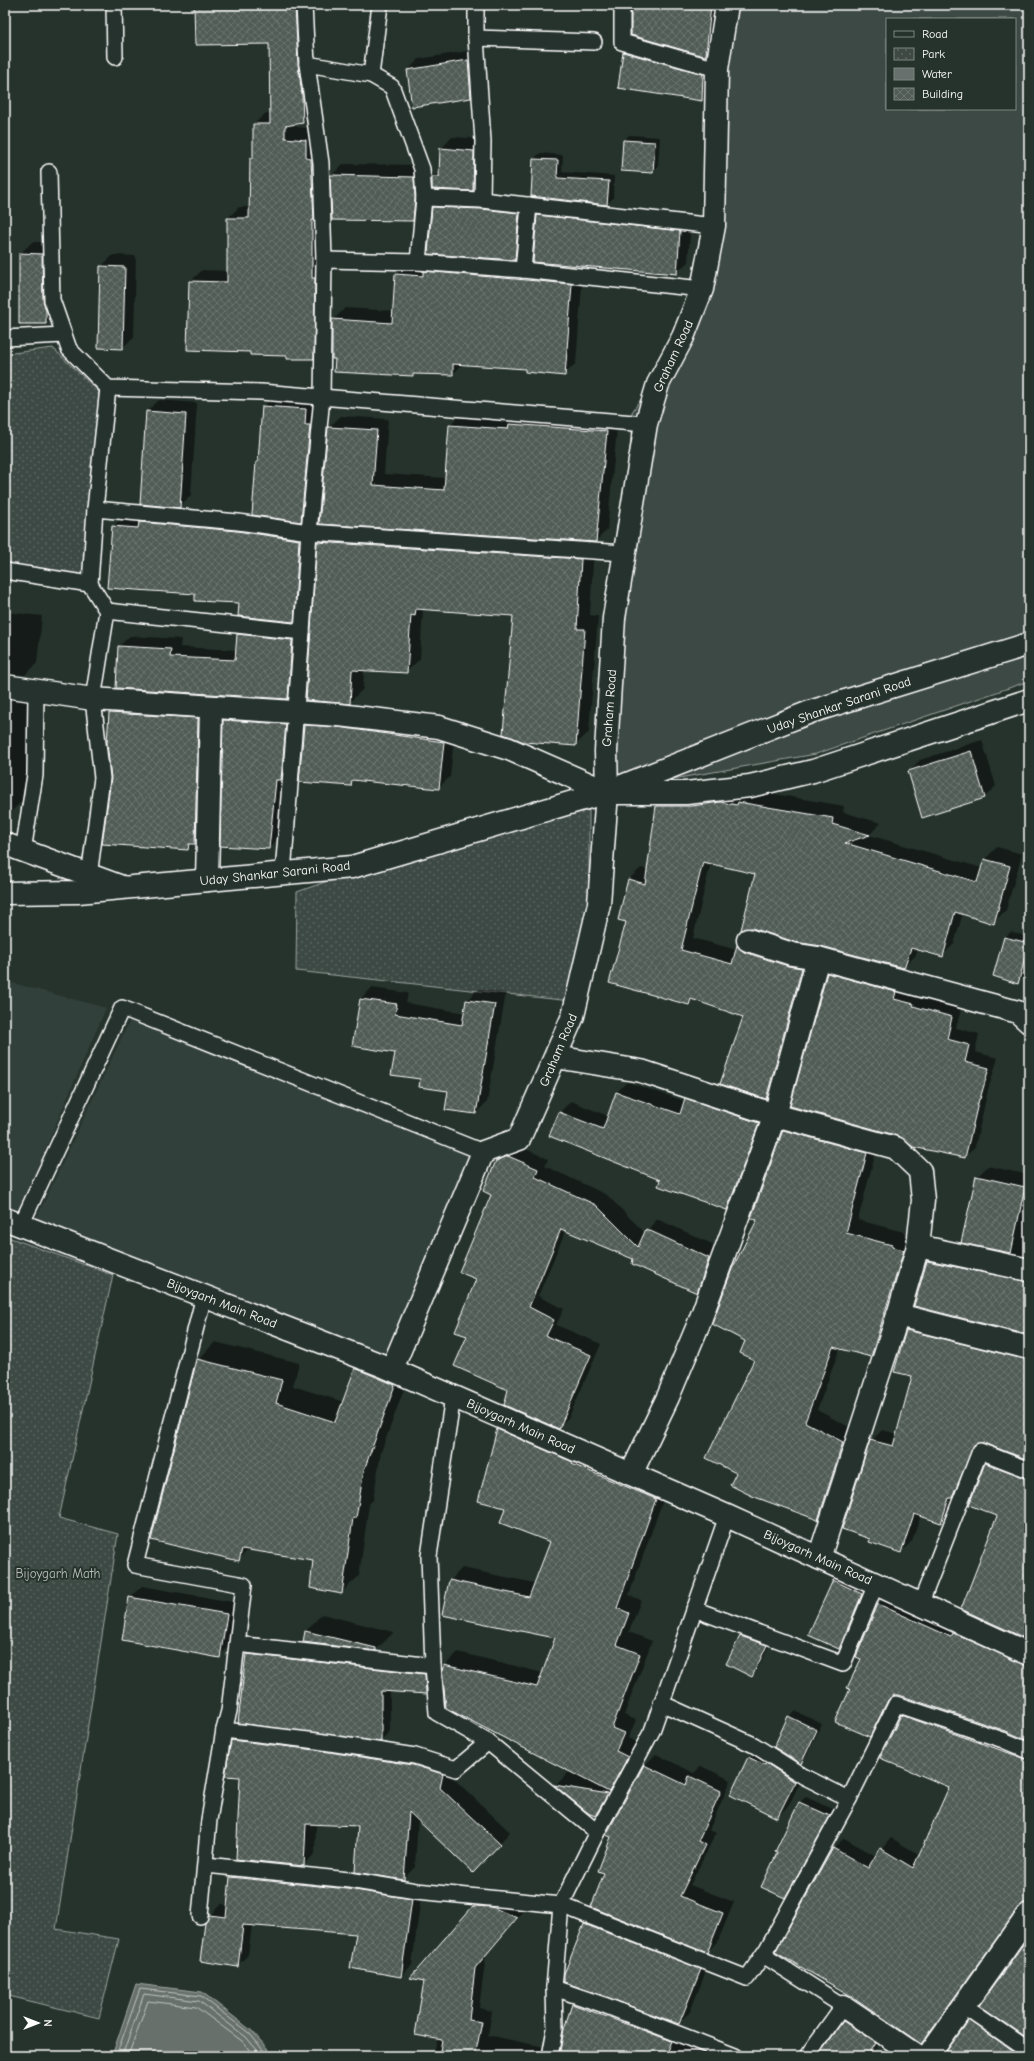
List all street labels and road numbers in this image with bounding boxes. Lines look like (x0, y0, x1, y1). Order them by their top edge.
street label: Graham Road (650, 318, 696, 394)
street label: Graham Road (599, 669, 619, 747)
street label: Uday Shankar Sarani Road (765, 673, 913, 737)
street label: Uday Shankar Sarani Road (199, 858, 351, 888)
street label: Graham Road (536, 1011, 580, 1089)
street label: Bijoygarh Main Road (165, 1275, 279, 1331)
street label: Bijoygarh Main Road (465, 1395, 577, 1457)
street label: Bijoygarh Main Road (762, 1526, 874, 1588)

